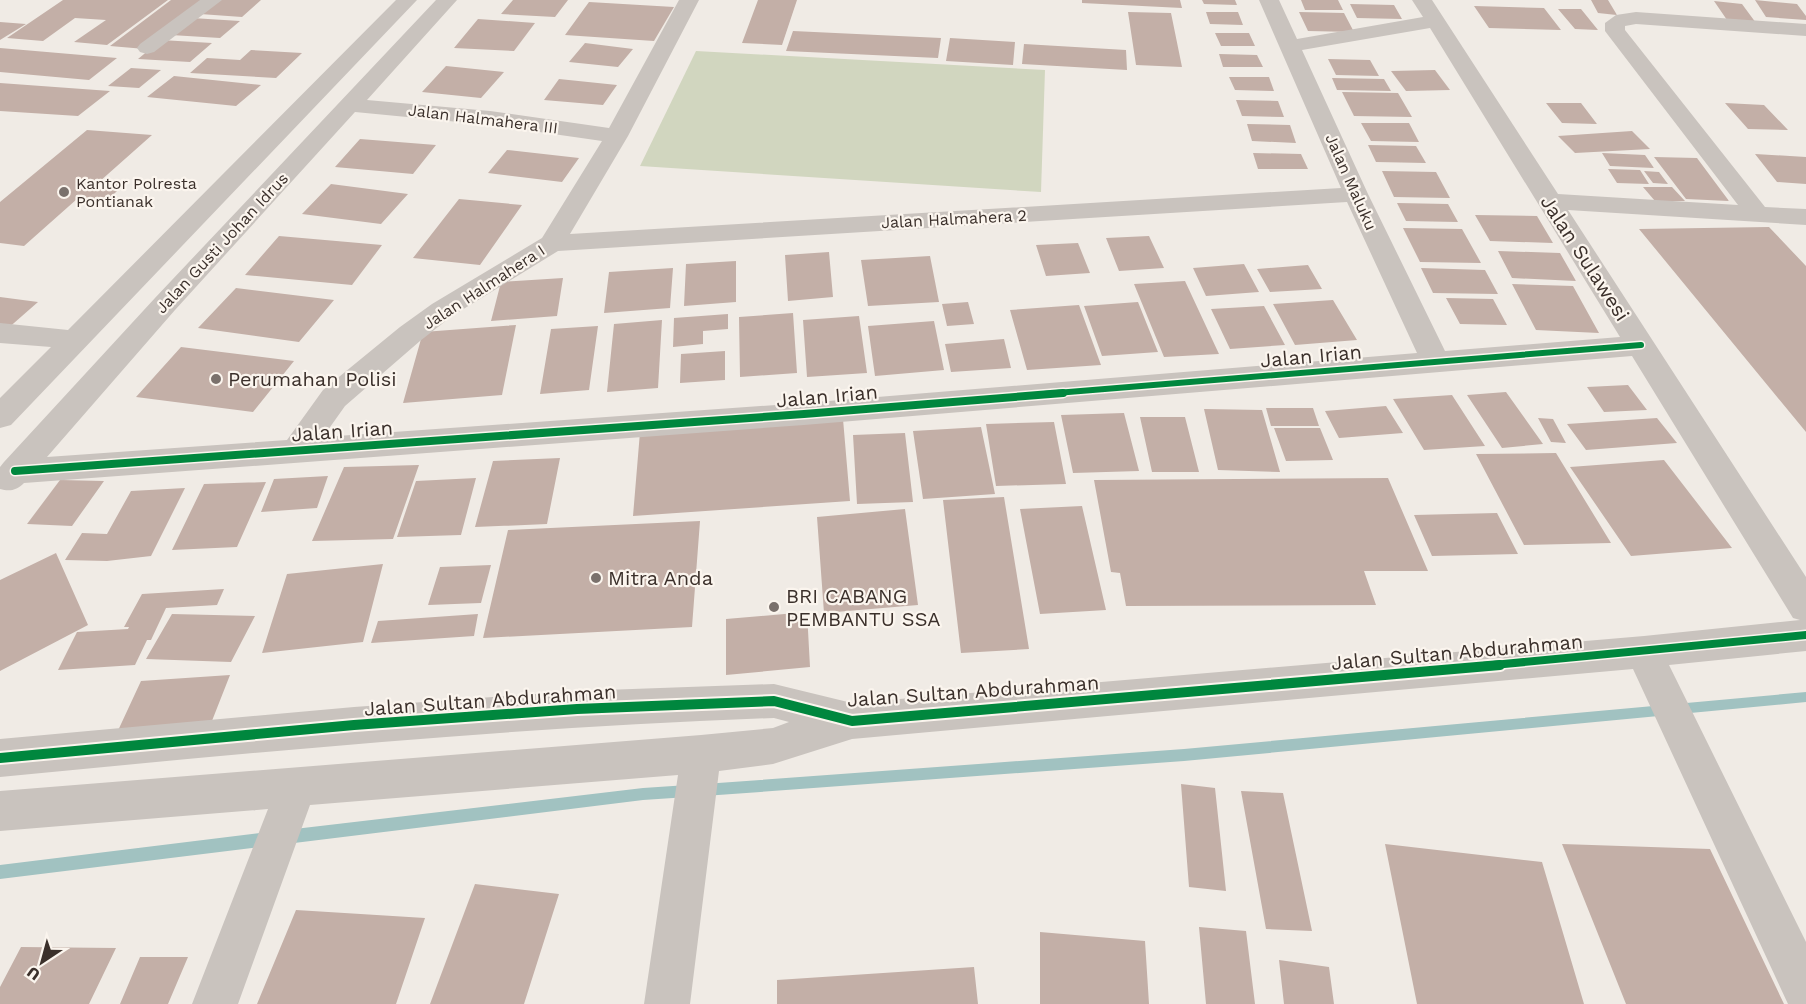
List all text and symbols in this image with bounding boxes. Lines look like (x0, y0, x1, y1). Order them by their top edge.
street label: Jalan Halmahera III (407, 100, 559, 138)
street label: Jalan Maluku (1321, 131, 1381, 233)
street label: Jalan Gusti Johan Idrus (152, 169, 292, 317)
place label: Kantor Polresta Pontianak (76, 174, 197, 211)
marker: Kantor Polresta Pontianak (57, 185, 71, 199)
street label: Jalan Sulawesi (1535, 191, 1635, 325)
street label: Jalan Halmahera 2 (881, 206, 1027, 232)
street label: Jalan Halmahera I (420, 241, 548, 333)
street label: Jalan Irian (1259, 340, 1363, 372)
place label: Perumahan Polisi (228, 367, 397, 391)
marker: Perumahan Polisi (209, 372, 223, 386)
street label: Jalan Irian (775, 380, 879, 412)
street label: Jalan Irian (290, 415, 394, 447)
place label: Mitra Anda (608, 566, 713, 590)
marker: Mitra Anda (589, 571, 603, 585)
place label: BRI CABANG PEMBANTU SSA (786, 584, 941, 631)
marker: BRI CABANG PEMBANTU SSA (767, 600, 781, 614)
street label: Jalan Sultan Abdurahman (1330, 629, 1584, 675)
street label: Jalan Sultan Abdurahman (846, 670, 1100, 712)
street label: Jalan Sultan Abdurahman (363, 679, 617, 721)
north arrow (12, 932, 72, 992)
text: U (23, 963, 44, 985)

